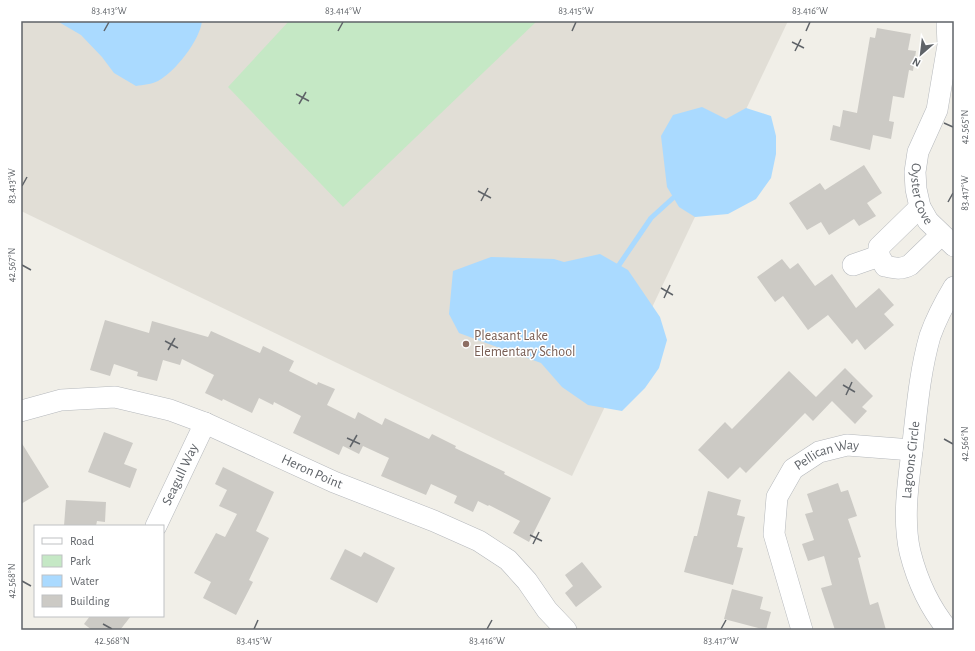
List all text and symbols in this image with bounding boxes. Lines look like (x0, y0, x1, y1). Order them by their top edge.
text: 83.413°W (91, 6, 127, 16)
text: 83.414°W (325, 6, 361, 16)
text: 83.415°W (558, 6, 594, 16)
text: 83.416°W (792, 6, 828, 16)
north arrow (901, 34, 941, 74)
text: N (911, 56, 923, 69)
text: 42.565°N (960, 110, 970, 144)
street label: Oyster Cove (908, 162, 936, 227)
text: 83.413°W (7, 168, 17, 204)
text: 83.417°W (960, 175, 970, 211)
text: 42.567°N (7, 248, 17, 282)
place label: Pleasant Lake Elementary School (474, 329, 576, 359)
marker: Pleasant Lake Elementary School (461, 339, 471, 349)
street label: Lagoons Circle (900, 420, 922, 499)
text: 42.566°N (960, 427, 970, 462)
street label: Pellican Way (792, 438, 860, 473)
street label: Seagull Way (160, 441, 201, 508)
street label: Heron Point (279, 452, 345, 492)
legend (34, 525, 164, 617)
text: Road (70, 535, 94, 547)
text: Park (70, 555, 91, 567)
text: 42.568°N (7, 563, 17, 599)
text: Water (70, 575, 99, 587)
text: Building (70, 595, 110, 607)
text: 42.568°N (94, 636, 130, 646)
text: 83.415°W (236, 636, 272, 646)
text: 83.416°W (469, 636, 505, 646)
text: 83.417°W (703, 636, 739, 646)

